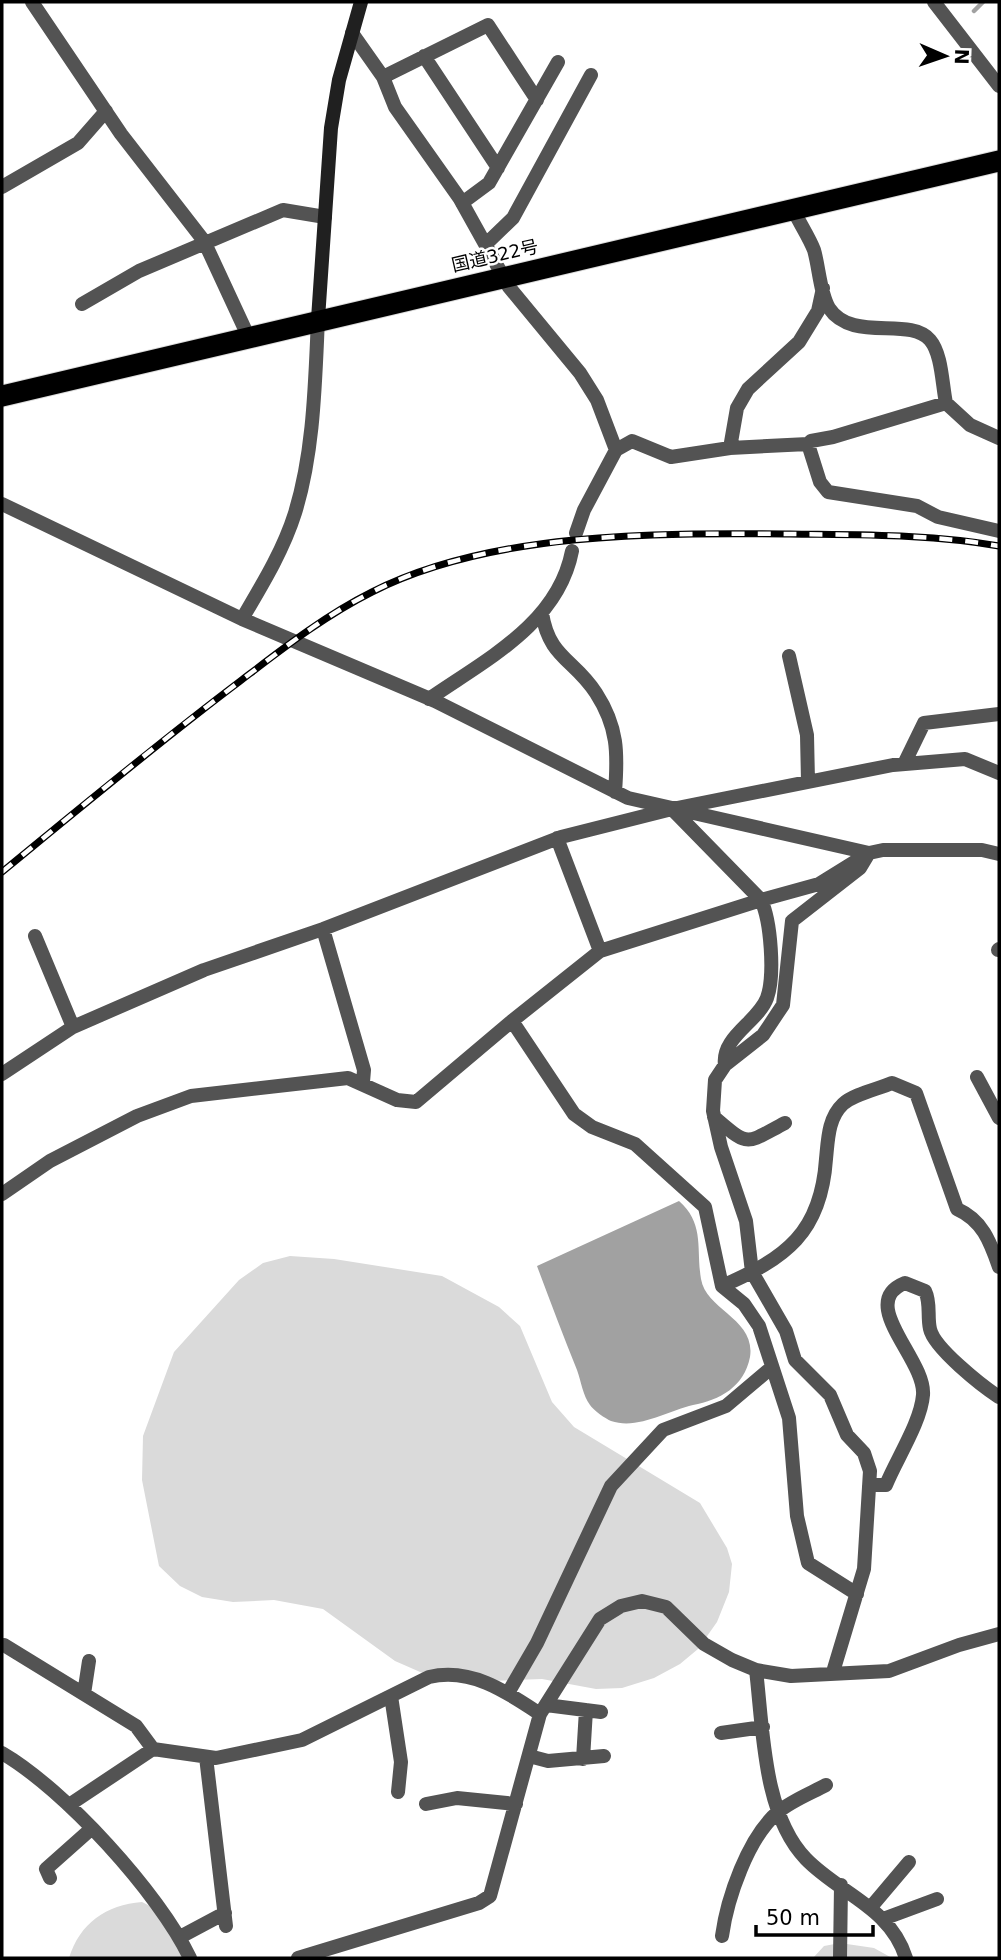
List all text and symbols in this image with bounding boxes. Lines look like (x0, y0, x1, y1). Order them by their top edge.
north arrow (910, 21, 980, 91)
text: N (951, 48, 973, 65)
street label: 国道322号 (449, 235, 540, 276)
scale bar (756, 1894, 873, 1938)
text: 50 m (766, 1906, 820, 1930)

